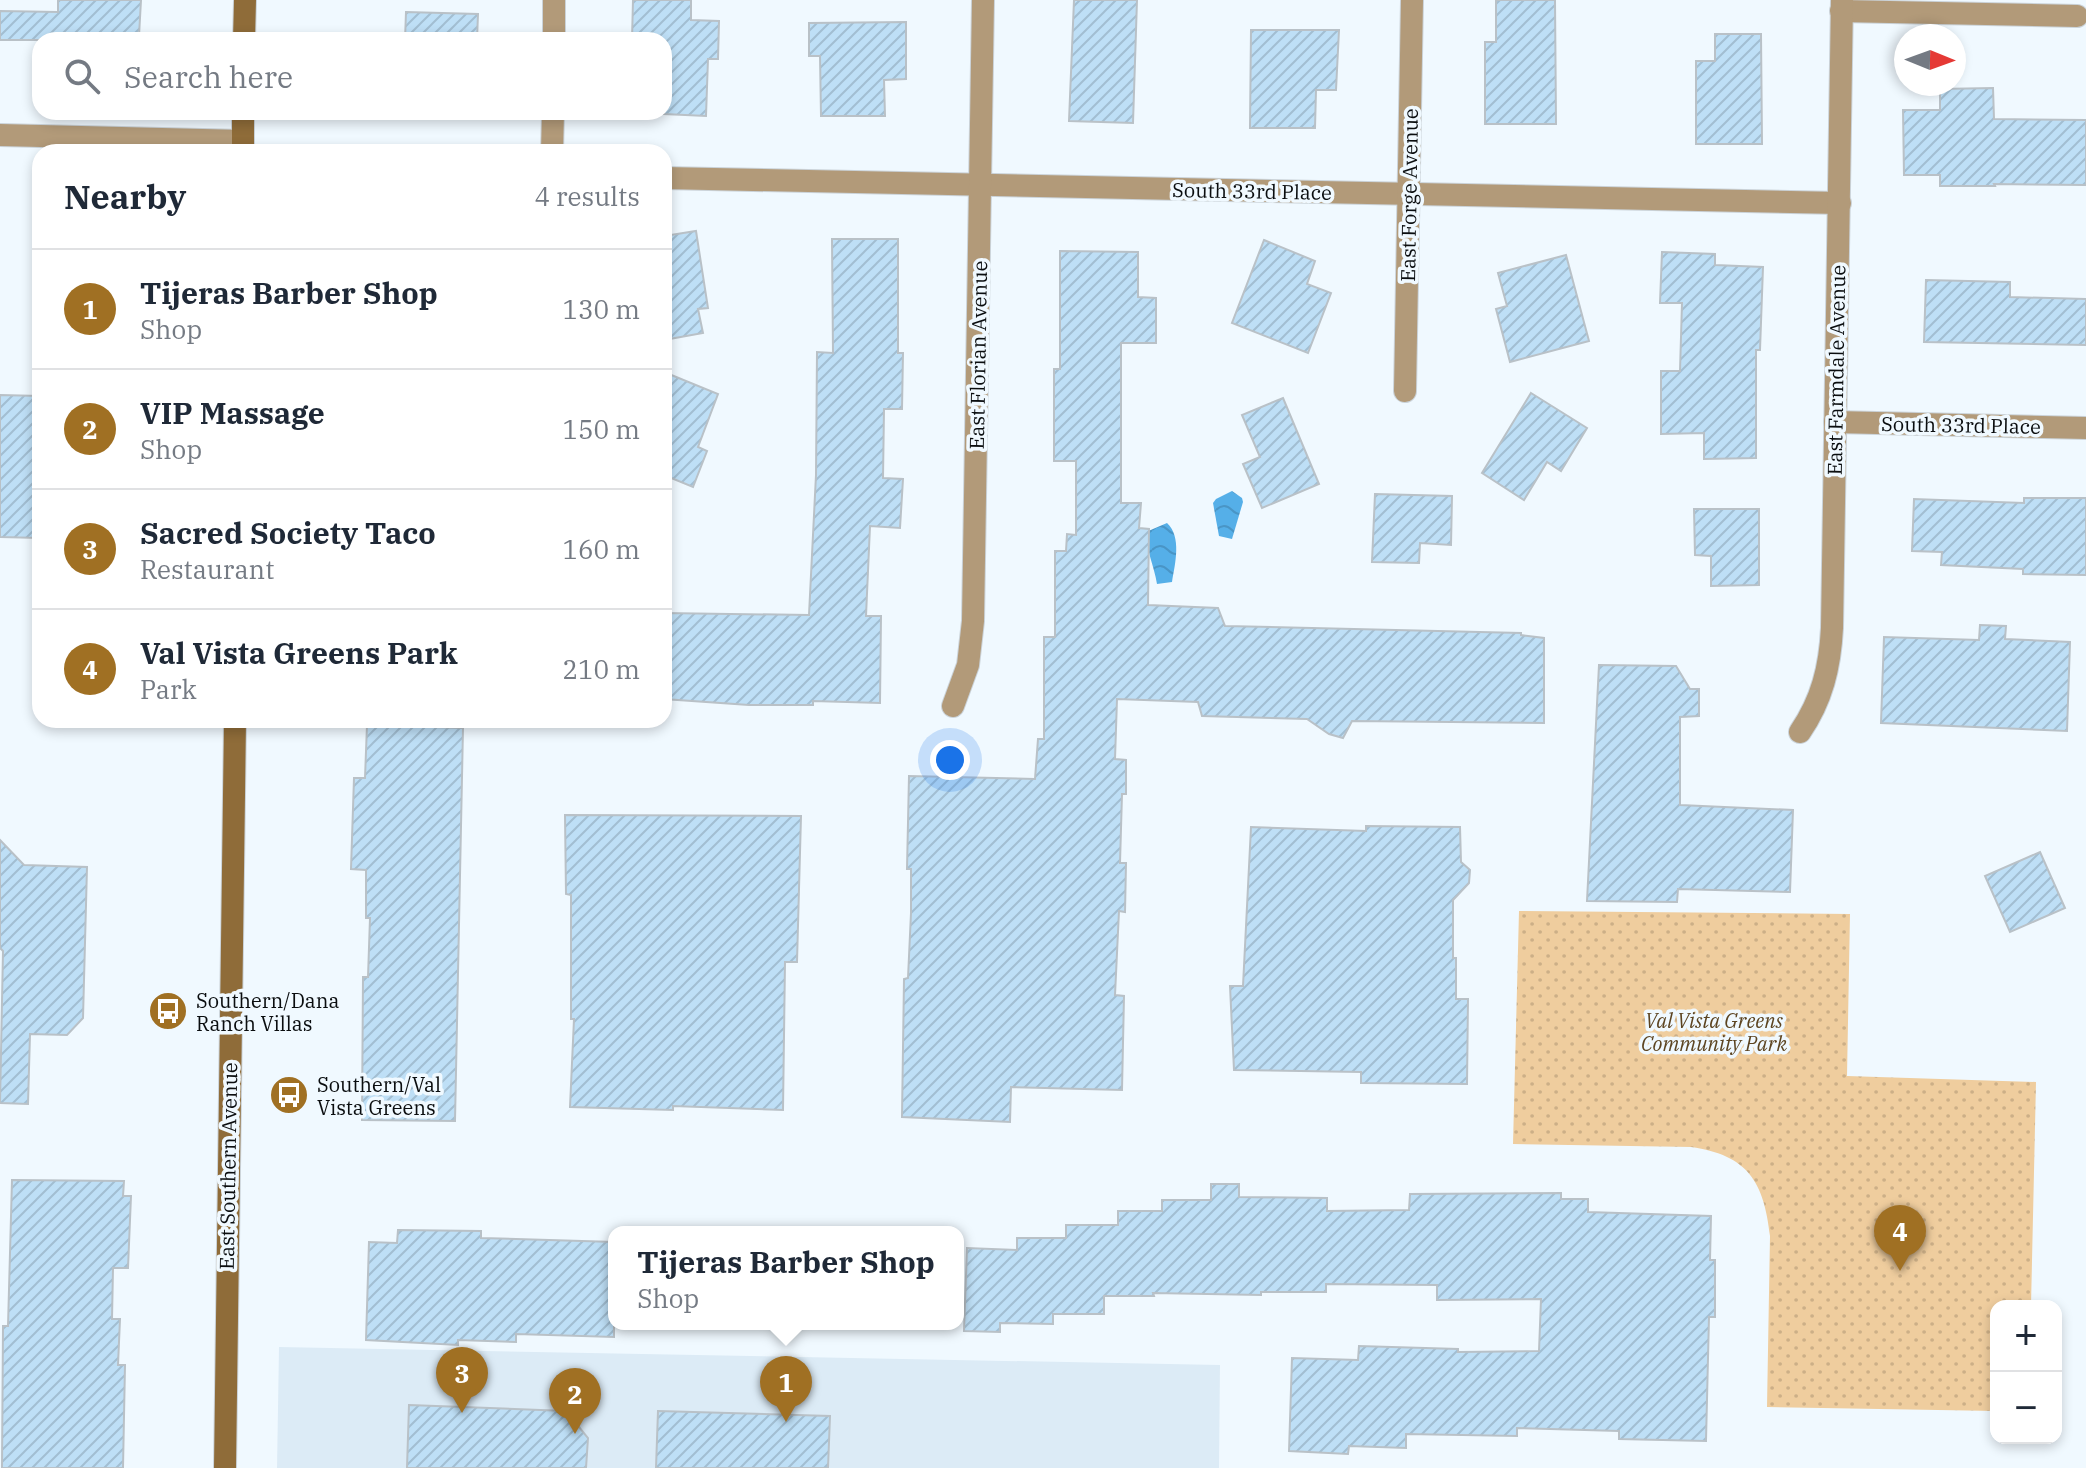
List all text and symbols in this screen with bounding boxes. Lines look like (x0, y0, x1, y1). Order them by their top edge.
north arrow (1894, 24, 1966, 96)
search box (32, 32, 672, 120)
icon: search (60, 54, 104, 98)
text: Search here (124, 57, 293, 96)
street label: East Forge Avenue (1394, 108, 1424, 282)
text: Nearby (64, 174, 186, 218)
street label: South 33rd Place (1172, 176, 1332, 206)
text: 4 results (534, 179, 640, 213)
street label: East Florian Avenue (963, 260, 993, 450)
street label: East Farmdale Avenue (1821, 265, 1851, 475)
text: Tijeras Barber Shop (140, 273, 438, 312)
text: 1 (82, 292, 98, 326)
text: 130 m (562, 292, 640, 326)
text: Shop (140, 312, 202, 346)
text: VIP Massage (140, 393, 325, 432)
street label: South 33rd Place (1881, 410, 2041, 440)
text: 2 (82, 412, 98, 446)
text: 150 m (562, 412, 640, 446)
text: Shop (140, 432, 202, 466)
text: Sacred Society Taco (140, 513, 436, 552)
text: 3 (82, 532, 98, 566)
text: 160 m (562, 532, 640, 566)
text: Restaurant (140, 552, 274, 586)
text: Val Vista Greens Park (140, 633, 458, 672)
text: 4 (82, 652, 98, 686)
text: 210 m (562, 652, 640, 686)
text: Park (140, 672, 197, 706)
your location (930, 740, 970, 780)
place label: Southern/Dana Ranch Villas (196, 987, 339, 1037)
bus stop icon: Southern/Dana Ranch Villas (147, 990, 189, 1032)
park label: Val Vista Greens Community Park (1641, 1007, 1787, 1057)
street label: East Southern Avenue (213, 1062, 243, 1270)
place label: Southern/Val Vista Greens (317, 1071, 441, 1121)
bus stop icon: Southern/Val Vista Greens (268, 1074, 310, 1116)
pin: 4 (1874, 1205, 1926, 1271)
popup (608, 1226, 964, 1330)
text: Tijeras Barber Shop (637, 1242, 935, 1281)
text: Shop (637, 1281, 699, 1315)
map controls (1990, 1300, 2062, 1444)
button: + (1990, 1300, 2062, 1372)
pin: 3 (436, 1347, 488, 1413)
pin: 1 (760, 1356, 812, 1422)
pin: 2 (549, 1368, 601, 1434)
button: − (1990, 1372, 2062, 1444)

